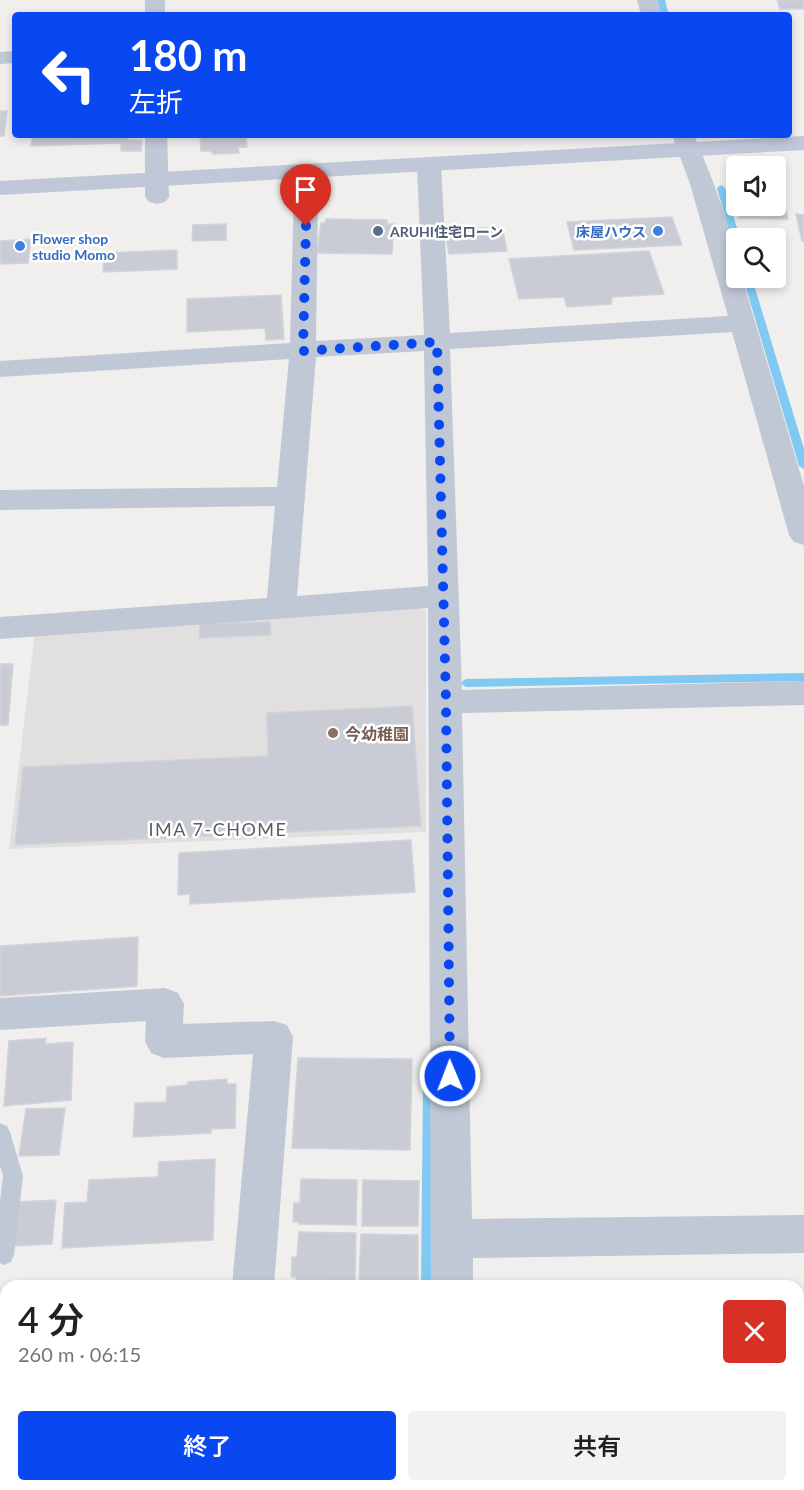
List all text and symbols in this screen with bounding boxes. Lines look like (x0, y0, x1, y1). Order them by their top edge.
text: 180 m (129, 30, 247, 80)
icon: left (30, 36, 108, 114)
text: 左折 (129, 85, 183, 118)
map controls (726, 156, 786, 288)
button: sound (726, 156, 786, 216)
pin (280, 164, 331, 226)
icon: arrive (289, 173, 322, 206)
place label: ARUHI住宅ローン (389, 223, 503, 240)
place label: 床屋ハウス (576, 223, 646, 240)
marker: ARUHI住宅ローン (371, 224, 385, 238)
marker: 床屋ハウス (651, 224, 665, 238)
button: search (726, 228, 786, 288)
place label: Flower shop studio Momo (32, 230, 115, 263)
marker: Flower shop studio Momo (13, 239, 27, 253)
place label: 今幼稚園 (345, 724, 409, 743)
marker: 今幼稚園 (326, 726, 340, 740)
district label: IMA 7-CHOME (149, 818, 287, 840)
position arrow (418, 1044, 482, 1108)
text: 4 分 (18, 1297, 84, 1341)
button: close (723, 1300, 786, 1363)
text: 260 m · 06:15 (18, 1342, 141, 1366)
button: 終了 (18, 1411, 396, 1480)
button: 共有 (408, 1411, 786, 1480)

